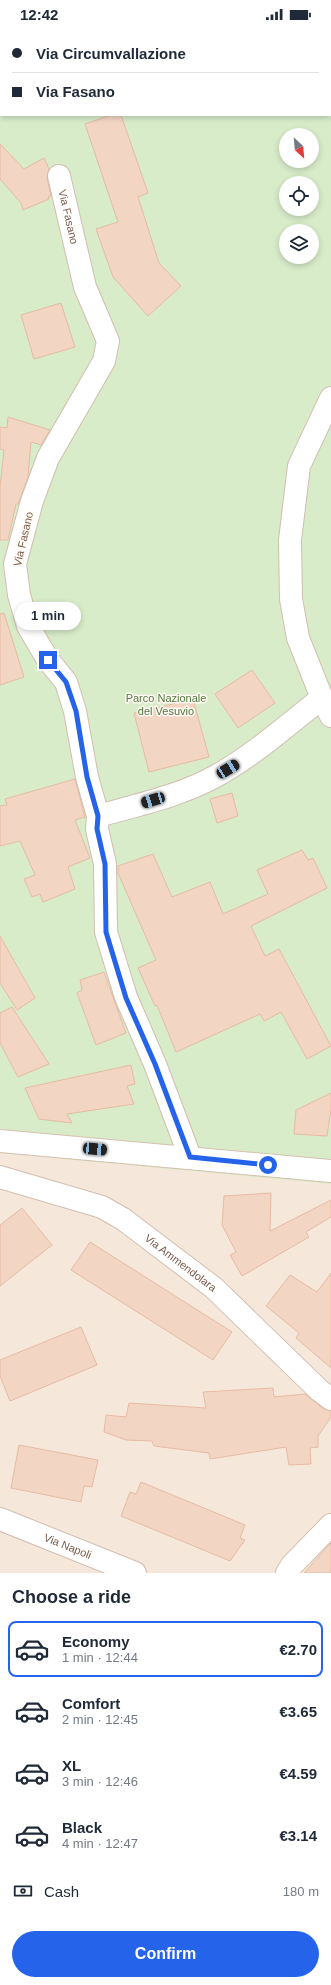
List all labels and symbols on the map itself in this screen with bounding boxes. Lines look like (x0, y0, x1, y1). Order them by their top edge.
north arrow (279, 128, 319, 168)
street label: Via Fasano (56, 188, 81, 245)
street label: Via Fasano (11, 511, 35, 567)
callout: 1 min (15, 602, 81, 630)
route end (39, 651, 57, 669)
park label: Parco Nazionale del Vesuvio (126, 692, 206, 717)
car (215, 758, 241, 780)
car (140, 791, 166, 809)
car (83, 1142, 107, 1156)
route start (259, 1156, 277, 1174)
street label: Via Ammendolara (143, 1232, 220, 1294)
street label: Via Napoli (42, 1531, 93, 1561)

